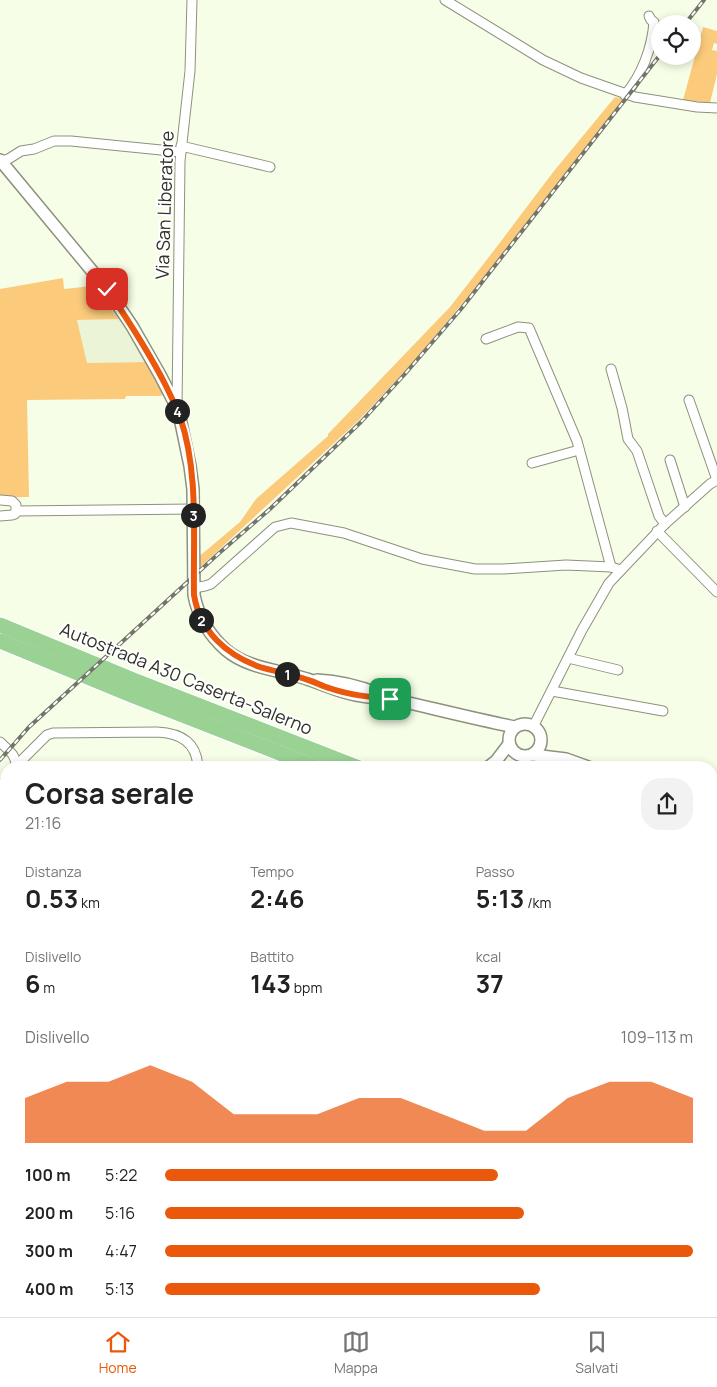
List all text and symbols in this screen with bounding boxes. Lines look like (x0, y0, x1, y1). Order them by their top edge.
map controls (651, 15, 701, 65)
button: locate (651, 15, 701, 65)
street label: Via San Liberatore (149, 130, 179, 280)
pin (86, 268, 128, 310)
icon: check (93, 275, 121, 303)
pin: 4 (164, 398, 190, 424)
text: 4 (173, 402, 182, 421)
pin: 3 (180, 502, 206, 528)
text: 3 (189, 506, 198, 525)
pin: 2 (188, 608, 214, 632)
text: 2 (197, 611, 206, 630)
street label: Autostrada A30 Caserta-Salerno (57, 616, 316, 740)
pin: 1 (274, 662, 300, 686)
text: 1 (284, 665, 291, 684)
pin (369, 678, 411, 720)
icon: arrive (376, 685, 404, 713)
text: Corsa serale (25, 774, 194, 812)
button: share (641, 778, 693, 830)
text: 21:16 (25, 812, 61, 834)
text: Distanza (25, 862, 82, 881)
text: Tempo (250, 862, 294, 881)
text: Passo (476, 862, 515, 881)
text: 0.53 (25, 881, 78, 916)
text: 2:46 (250, 881, 305, 916)
text: 5:13 (476, 881, 524, 916)
text: km (78, 893, 100, 912)
text: /km (524, 893, 551, 912)
text: Dislivello (25, 947, 81, 966)
text: Battito (250, 947, 294, 966)
text: kcal (476, 947, 501, 966)
text: 6 (25, 966, 41, 1001)
text: 143 (250, 966, 291, 1001)
text: 37 (476, 966, 504, 1001)
text: m (41, 978, 55, 997)
text: bpm (291, 978, 322, 997)
text: Dislivello (25, 1026, 89, 1048)
text: 109–113 m (621, 1026, 693, 1048)
text: 100 m (25, 1164, 71, 1186)
text: 5:22 (105, 1164, 137, 1186)
text: 200 m (25, 1202, 73, 1224)
text: 5:16 (105, 1202, 135, 1224)
text: 300 m (25, 1240, 73, 1262)
text: 4:47 (105, 1240, 137, 1262)
text: 400 m (25, 1278, 73, 1300)
text: 5:13 (105, 1278, 134, 1300)
tab: Home (99, 1328, 137, 1377)
tab: Mappa (334, 1328, 378, 1377)
tab: Salvati (575, 1328, 618, 1377)

